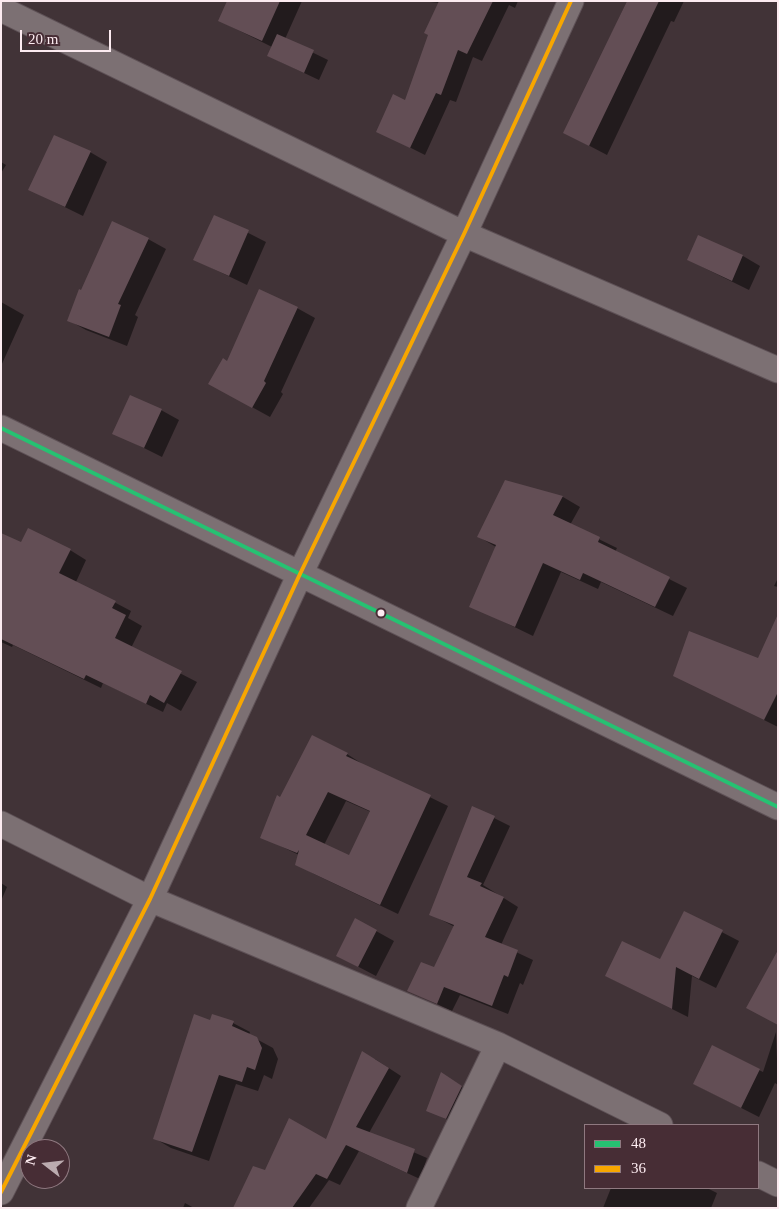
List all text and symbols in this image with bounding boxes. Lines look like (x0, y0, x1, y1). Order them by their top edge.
scale bar (22, 20, 114, 52)
text: 20 m (28, 31, 58, 47)
unlabelled marker (376, 608, 386, 618)
legend (584, 1124, 759, 1189)
text: 48 (631, 1135, 646, 1151)
north arrow (20, 1139, 70, 1189)
text: N (22, 1153, 40, 1167)
text: 36 (631, 1160, 646, 1176)

